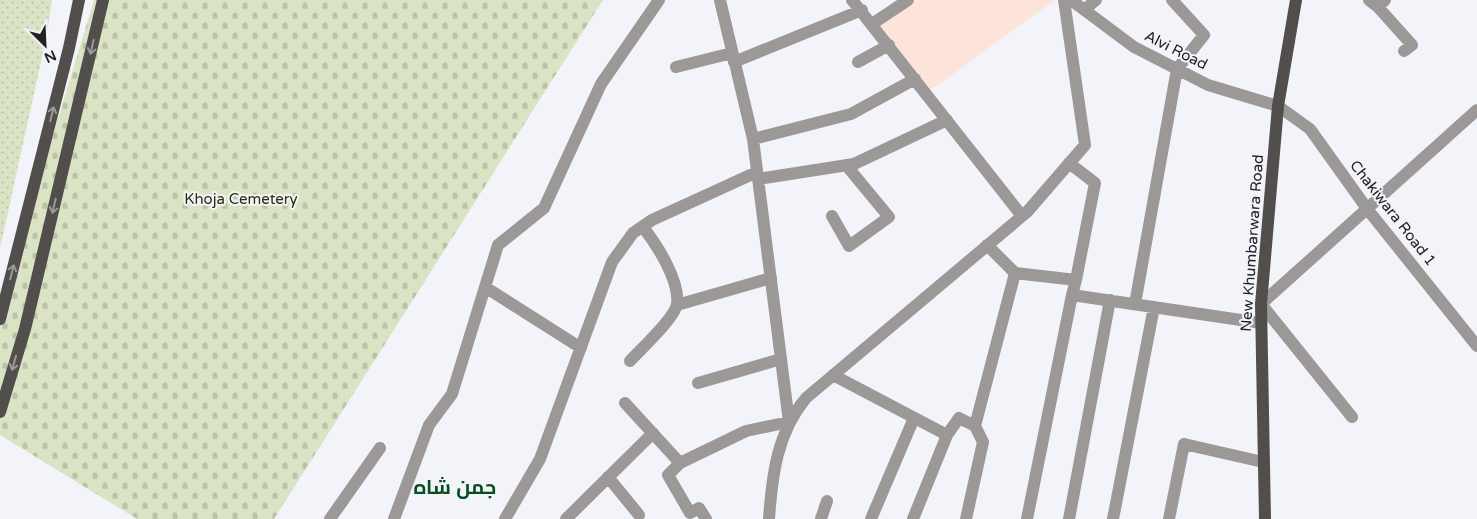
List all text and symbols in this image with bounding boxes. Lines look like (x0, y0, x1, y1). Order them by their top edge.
north arrow (20, 20, 70, 70)
street label: Alvi Road (1142, 27, 1210, 73)
one-way arrow (87, 39, 96, 55)
text: N (41, 46, 59, 66)
one-way arrow (48, 107, 58, 123)
street label: New Khumbarwara Road (1237, 154, 1267, 332)
street label: Chakiwara Road 1 (1346, 157, 1440, 269)
park label: Khoja Cemetery (184, 190, 298, 208)
one-way arrow (49, 197, 58, 213)
one-way arrow (8, 264, 17, 280)
one-way arrow (9, 355, 19, 371)
district label: جمن شاہ (414, 476, 496, 500)

